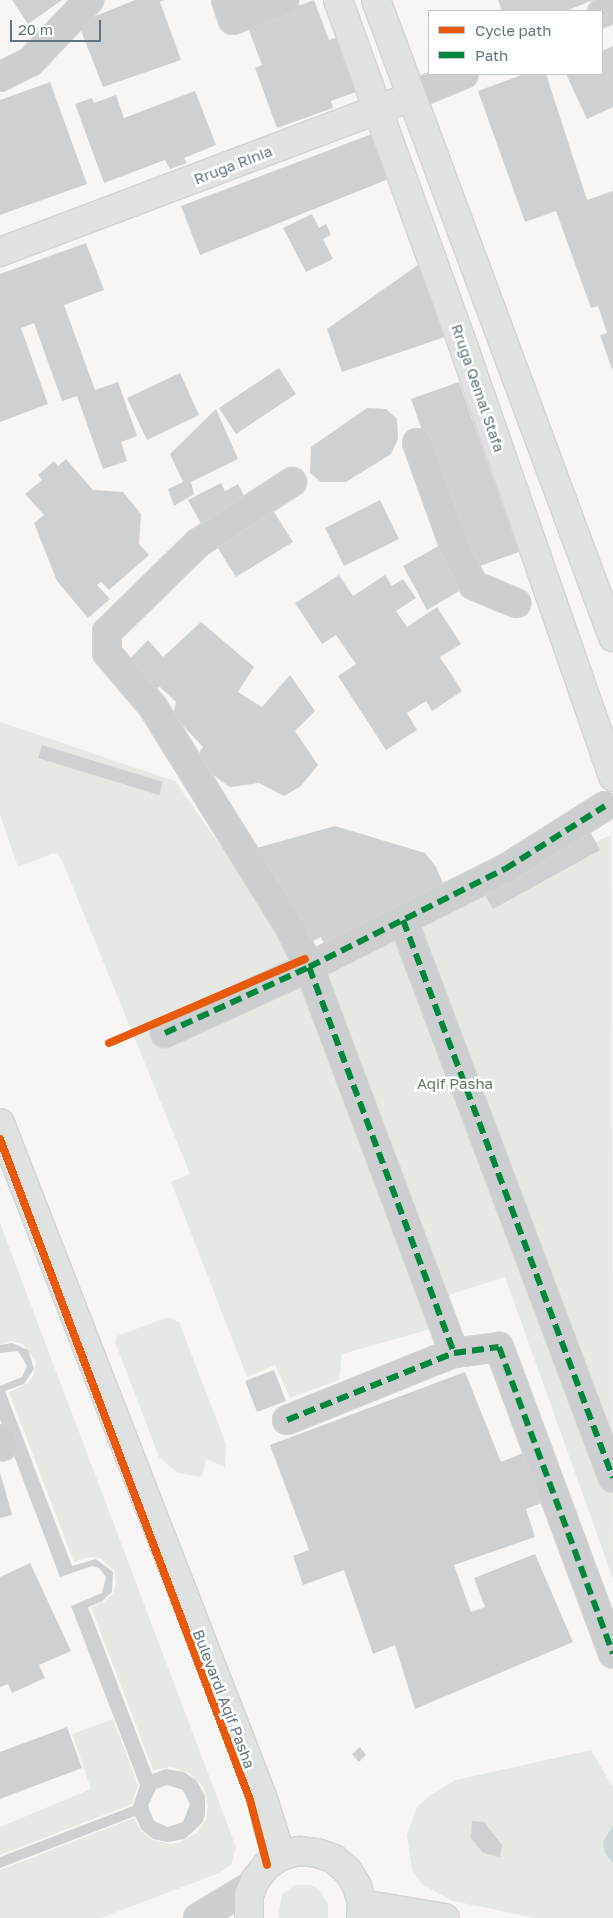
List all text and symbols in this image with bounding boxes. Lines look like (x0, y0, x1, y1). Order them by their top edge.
scale bar (12, 10, 104, 42)
legend (428, 10, 603, 75)
text: 20 m (18, 20, 53, 38)
text: Cycle path (475, 21, 551, 39)
text: Path (475, 46, 508, 64)
street label: Rruga Rinia (191, 142, 275, 188)
street label: Rruga Qemal Stafa (448, 322, 508, 454)
park label: Aqif Pasha (417, 1075, 493, 1093)
street label: Bulevardi Aqif Pasha (189, 1627, 259, 1771)

